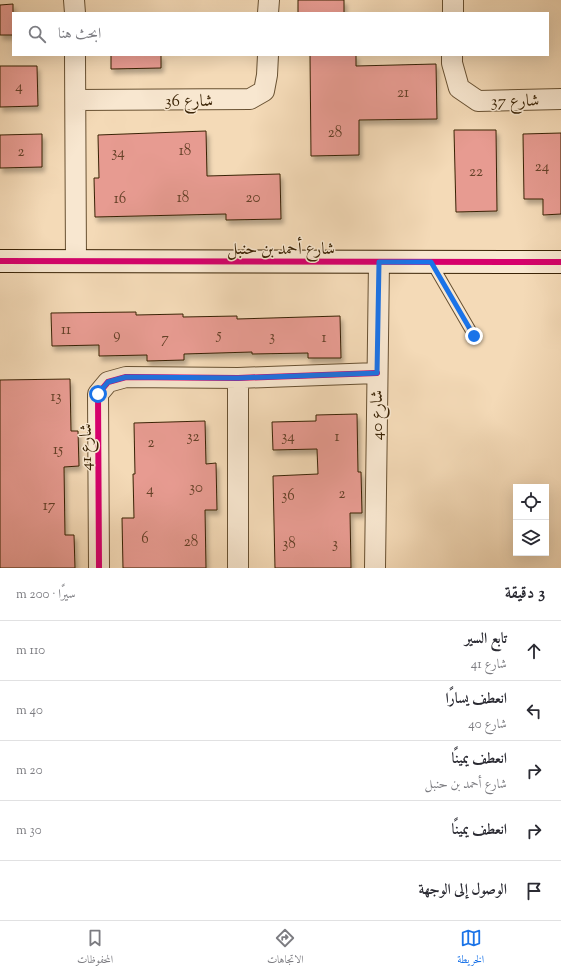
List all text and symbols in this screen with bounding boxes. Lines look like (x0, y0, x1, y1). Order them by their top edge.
search box (12, 12, 549, 56)
icon: search (26, 23, 48, 45)
text: ابحث هنا (58, 24, 101, 45)
house number: 4 (15, 77, 23, 98)
house number: 21 (397, 83, 409, 104)
street label: شارع 36 (165, 90, 213, 114)
street label: شارع 37 (491, 90, 540, 114)
house number: 28 (328, 123, 342, 144)
house number: 18 (179, 141, 191, 162)
house number: 2 (17, 142, 25, 163)
house number: 34 (111, 143, 125, 164)
house number: 24 (535, 157, 550, 178)
house number: 22 (469, 162, 483, 183)
house number: 18 (177, 188, 189, 209)
house number: 20 (246, 188, 261, 209)
house number: 16 (114, 189, 126, 210)
street label: شارع أحمد بن حنبل (227, 236, 335, 262)
house number: 11 (61, 320, 71, 341)
house number: 9 (113, 325, 121, 346)
house number: 5 (215, 325, 222, 346)
house number: 3 (269, 327, 275, 348)
route end (465, 327, 483, 345)
house number: 1 (321, 328, 327, 349)
house number: 7 (161, 329, 169, 350)
route start (89, 385, 107, 403)
house number: 13 (50, 387, 62, 408)
street label: شارع 40 (366, 390, 390, 440)
street label: شارع 41 (75, 423, 99, 471)
house number: 32 (186, 427, 200, 448)
house number: 34 (281, 427, 295, 448)
house number: 1 (334, 427, 340, 448)
house number: 2 (147, 433, 155, 454)
house number: 15 (53, 440, 63, 461)
house number: 30 (189, 478, 203, 499)
house number: 4 (146, 480, 154, 501)
house number: 2 (338, 484, 346, 505)
map controls (513, 484, 549, 556)
button: locate (513, 484, 549, 520)
house number: 36 (281, 486, 295, 507)
house number: 17 (43, 496, 56, 517)
button: layers (513, 520, 549, 556)
house number: 6 (141, 529, 149, 550)
house number: 28 (184, 532, 198, 553)
house number: 38 (282, 534, 296, 555)
house number: 3 (332, 534, 338, 555)
text: 3 دقيقة (505, 582, 545, 606)
text: سيرًا · 200 m (16, 586, 76, 604)
text: تابع السير (465, 629, 507, 650)
icon: ahead (523, 640, 545, 662)
text: 110 m (16, 642, 45, 660)
text: شارع 41 (471, 656, 507, 674)
text: انعطف يسارًا (446, 689, 507, 710)
icon: left (523, 700, 545, 722)
text: 40 m (16, 702, 43, 720)
text: شارع 40 (468, 716, 507, 734)
text: انعطف يمينًا (452, 749, 507, 770)
icon: right (523, 760, 545, 782)
text: 20 m (16, 762, 43, 780)
text: شارع أحمد بن حنبل (425, 776, 507, 794)
text: انعطف يمينًا (452, 820, 507, 841)
icon: right (523, 820, 545, 842)
text: 30 m (16, 822, 42, 840)
text: الوصول إلى الوجهة (418, 880, 507, 901)
icon: arrive (523, 880, 545, 902)
tab: المحفوظات (77, 927, 113, 970)
tab: الاتجاهات (267, 927, 304, 970)
tab: الخريطة (457, 927, 484, 970)

